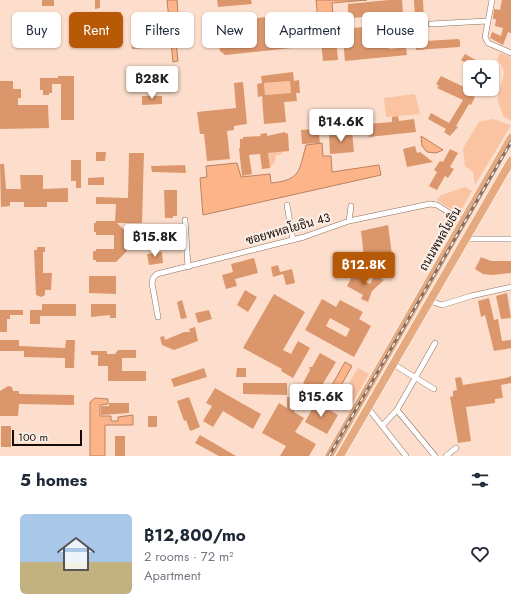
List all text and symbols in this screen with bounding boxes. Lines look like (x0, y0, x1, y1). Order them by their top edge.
chip: Buy (12, 12, 61, 48)
chip: Rent (69, 12, 123, 48)
chip: Filters (131, 12, 194, 48)
chip: New (202, 12, 257, 48)
chip: Apartment (265, 12, 354, 48)
chip: House (362, 12, 428, 48)
map controls (463, 60, 499, 96)
button: locate (463, 60, 499, 96)
pin: ฿28K (128, 66, 176, 100)
text: ฿28K (135, 69, 169, 88)
pin: ฿14.6K (308, 109, 374, 143)
text: ฿14.6K (318, 112, 364, 131)
street label: ถนนพหลโยธิน (414, 203, 466, 274)
street label: ซอยพหลโยธิน 43 (244, 208, 333, 250)
pin: ฿15.8K (122, 224, 188, 258)
text: ฿15.8K (133, 227, 177, 246)
pin: ฿12.8K (331, 252, 397, 286)
text: ฿12.8K (342, 255, 386, 274)
pin: ฿15.6K (288, 384, 354, 418)
text: ฿15.6K (299, 387, 343, 406)
scale bar (12, 428, 82, 447)
text: 100 m (18, 429, 48, 445)
text: 5 homes (20, 468, 87, 492)
icon: filters (469, 469, 491, 491)
text: ฿12,800/mo (144, 523, 246, 547)
icon: home (52, 530, 100, 578)
icon: heart (469, 543, 491, 565)
text: 2 rooms · 72 m² (144, 547, 234, 566)
text: Apartment (144, 566, 201, 585)

